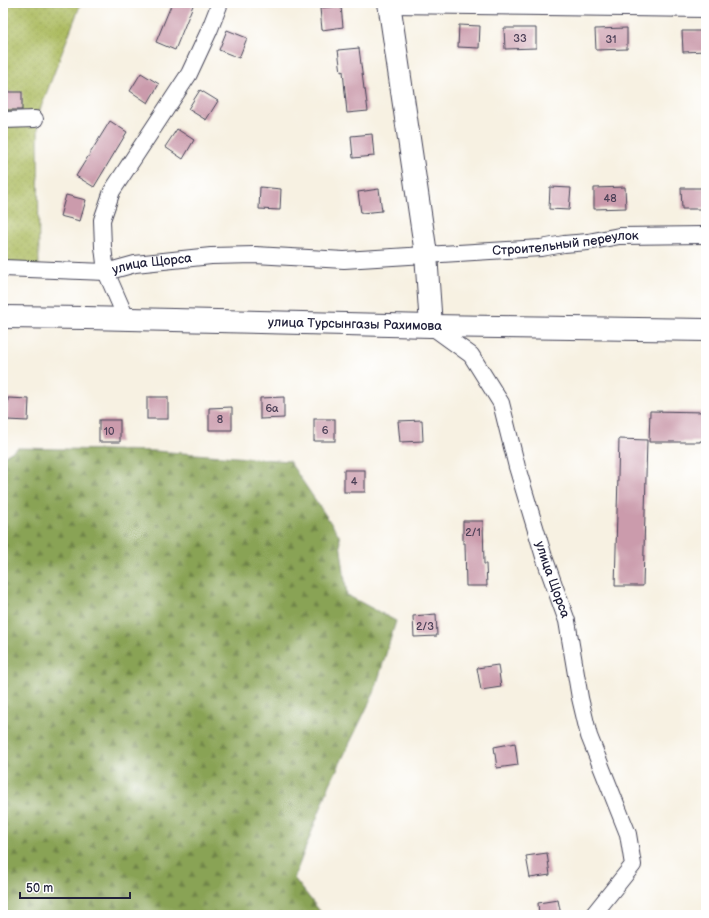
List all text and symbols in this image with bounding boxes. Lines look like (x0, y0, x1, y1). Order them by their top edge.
house number: 33 (513, 32, 527, 45)
house number: 31 (605, 33, 617, 46)
house number: 48 (603, 192, 617, 205)
street label: Строительный переулок (492, 228, 639, 259)
street label: улица Щорса (110, 250, 193, 278)
street label: улица Турсынгазы Рахимова (268, 314, 442, 334)
house number: 6а (265, 402, 279, 415)
house number: 8 (217, 413, 223, 426)
house number: 6 (322, 424, 329, 437)
house number: 10 (104, 425, 115, 438)
house number: 4 (351, 475, 358, 488)
house number: 2/1 (465, 526, 481, 539)
street label: улица Щорса (532, 539, 573, 620)
house number: 2/3 (416, 620, 434, 633)
scale bar (20, 874, 130, 900)
text: 50 m (26, 881, 53, 896)

